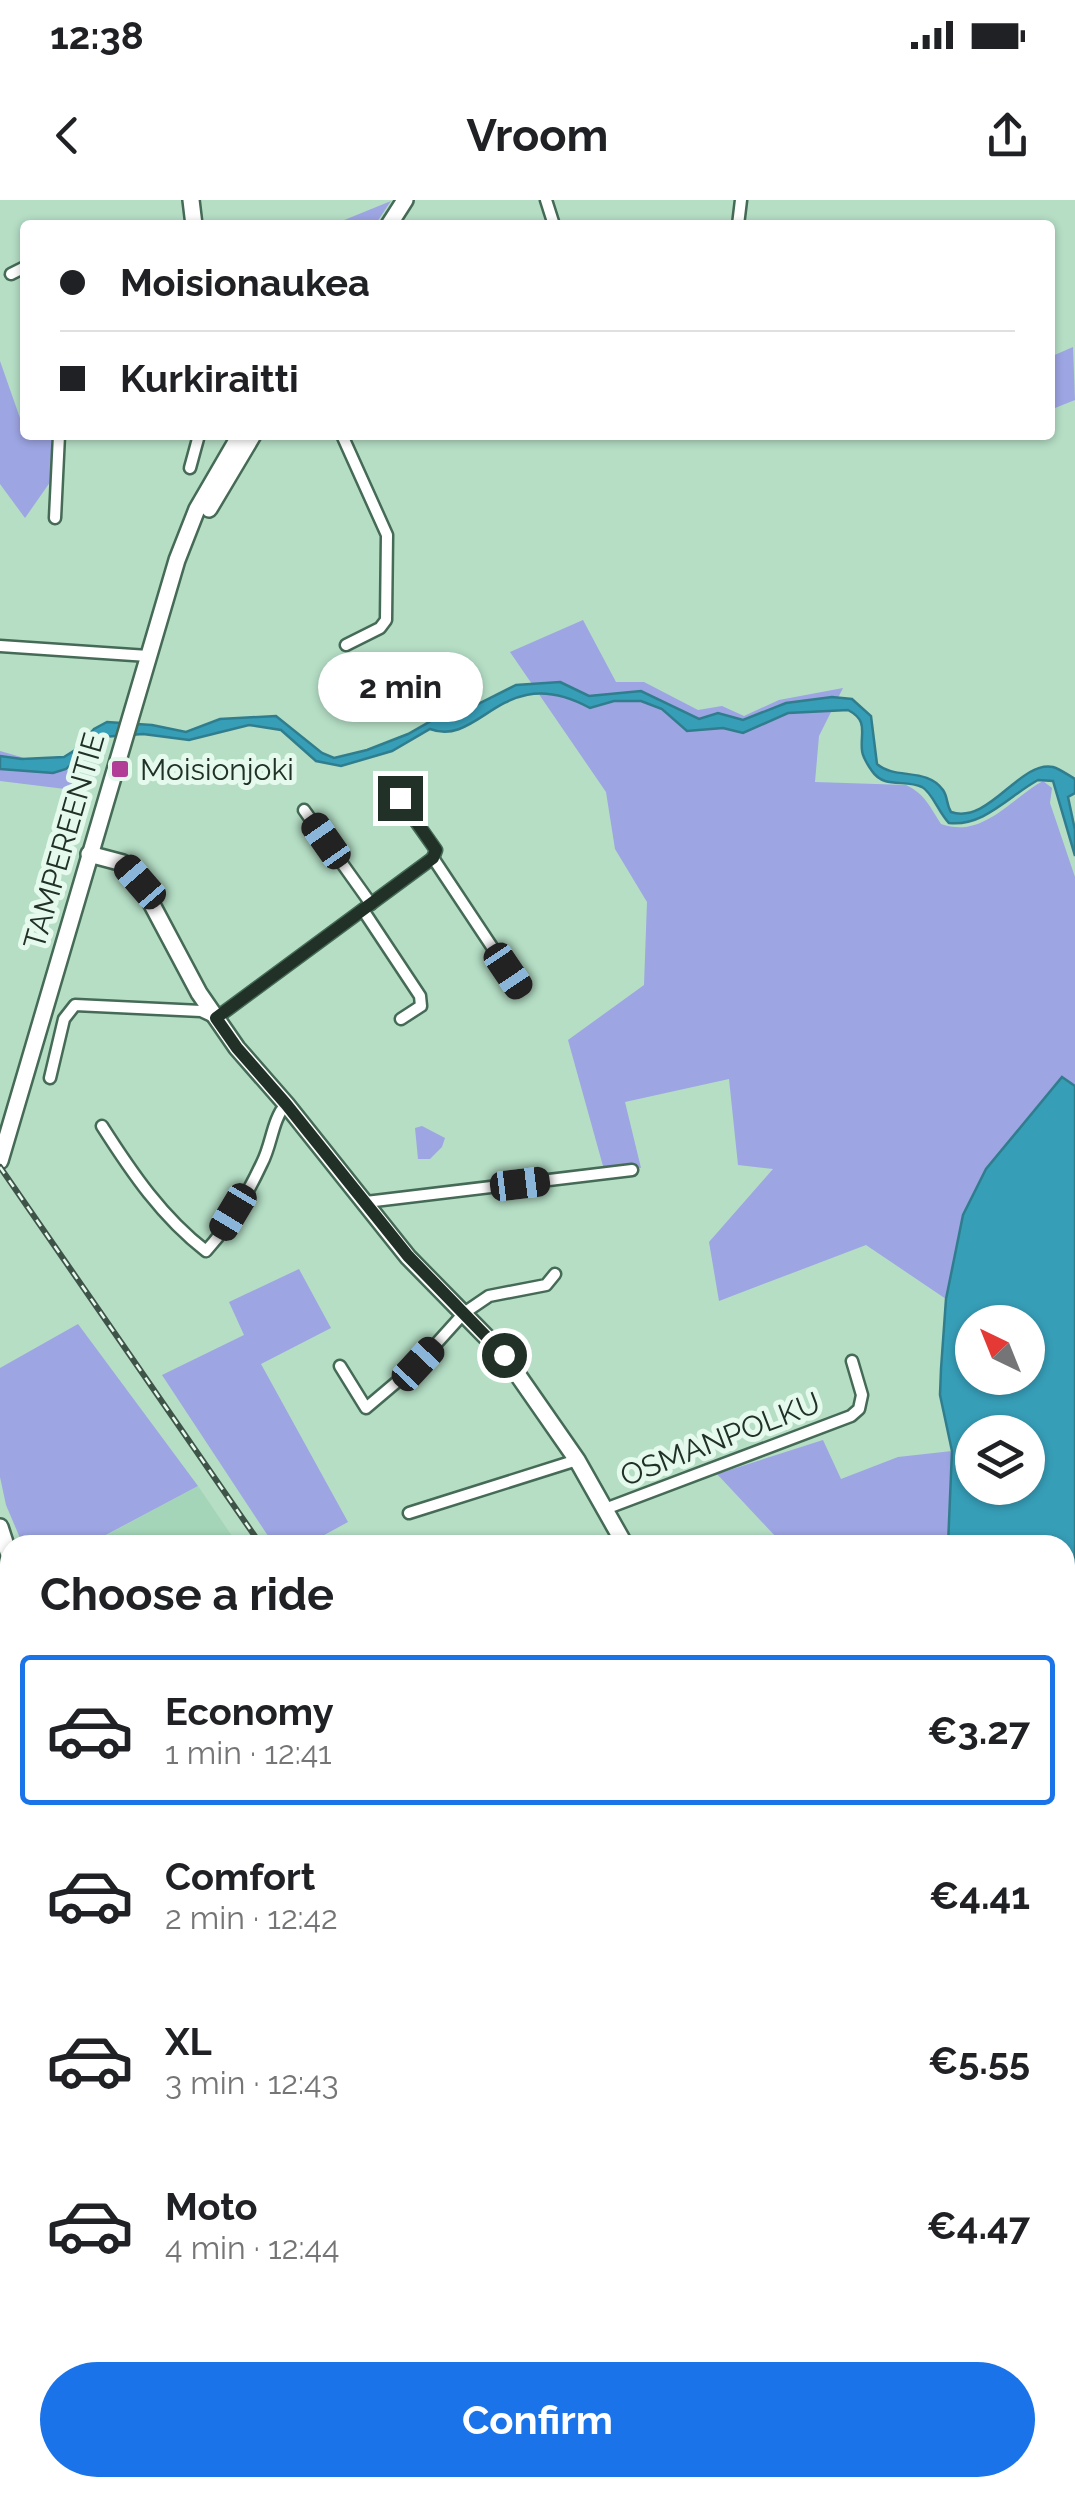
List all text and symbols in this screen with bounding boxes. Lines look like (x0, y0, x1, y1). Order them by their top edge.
text: 12:38 (50, 13, 144, 58)
icon: back (40, 108, 95, 163)
icon: share (980, 108, 1035, 163)
text: Vroom (466, 109, 609, 162)
text: Moisionaukea (120, 260, 370, 305)
text: Kurkiraitti (120, 356, 299, 401)
callout: 2 min (318, 653, 482, 723)
text: 2 min (359, 668, 442, 705)
street label: TAMPEREENTIE (16, 729, 112, 953)
place label: Moisionjoki (140, 752, 294, 787)
marker: Moisionjoki (109, 758, 131, 780)
route end (378, 776, 423, 821)
car (297, 808, 355, 874)
car (109, 850, 171, 914)
car (479, 938, 537, 1004)
car (488, 1165, 552, 1203)
car (205, 1179, 261, 1245)
north arrow (955, 1305, 1045, 1395)
map controls (955, 1305, 1045, 1505)
car (387, 1332, 449, 1396)
route start (482, 1333, 527, 1378)
street label: OSMANPOLKU (615, 1385, 825, 1493)
button: layers (955, 1415, 1045, 1505)
text: Choose a ride (40, 1568, 334, 1621)
icon: car (45, 1685, 135, 1775)
text: Economy (165, 1689, 334, 1734)
text: €3.27 (927, 1708, 1030, 1753)
text: 1 min · 12:41 (165, 1734, 332, 1771)
icon: car (45, 1850, 135, 1940)
text: Comfort (165, 1854, 315, 1899)
text: €4.41 (929, 1873, 1030, 1918)
text: 2 min · 12:42 (165, 1899, 338, 1936)
icon: car (45, 2015, 135, 2105)
text: XL (165, 2019, 212, 2064)
text: €5.55 (928, 2038, 1030, 2083)
text: 3 min · 12:43 (165, 2064, 339, 2101)
icon: car (45, 2180, 135, 2270)
text: Moto (165, 2184, 258, 2229)
text: €4.47 (926, 2203, 1030, 2248)
text: 4 min · 12:44 (165, 2229, 339, 2266)
button: Confirm (40, 2362, 1035, 2477)

